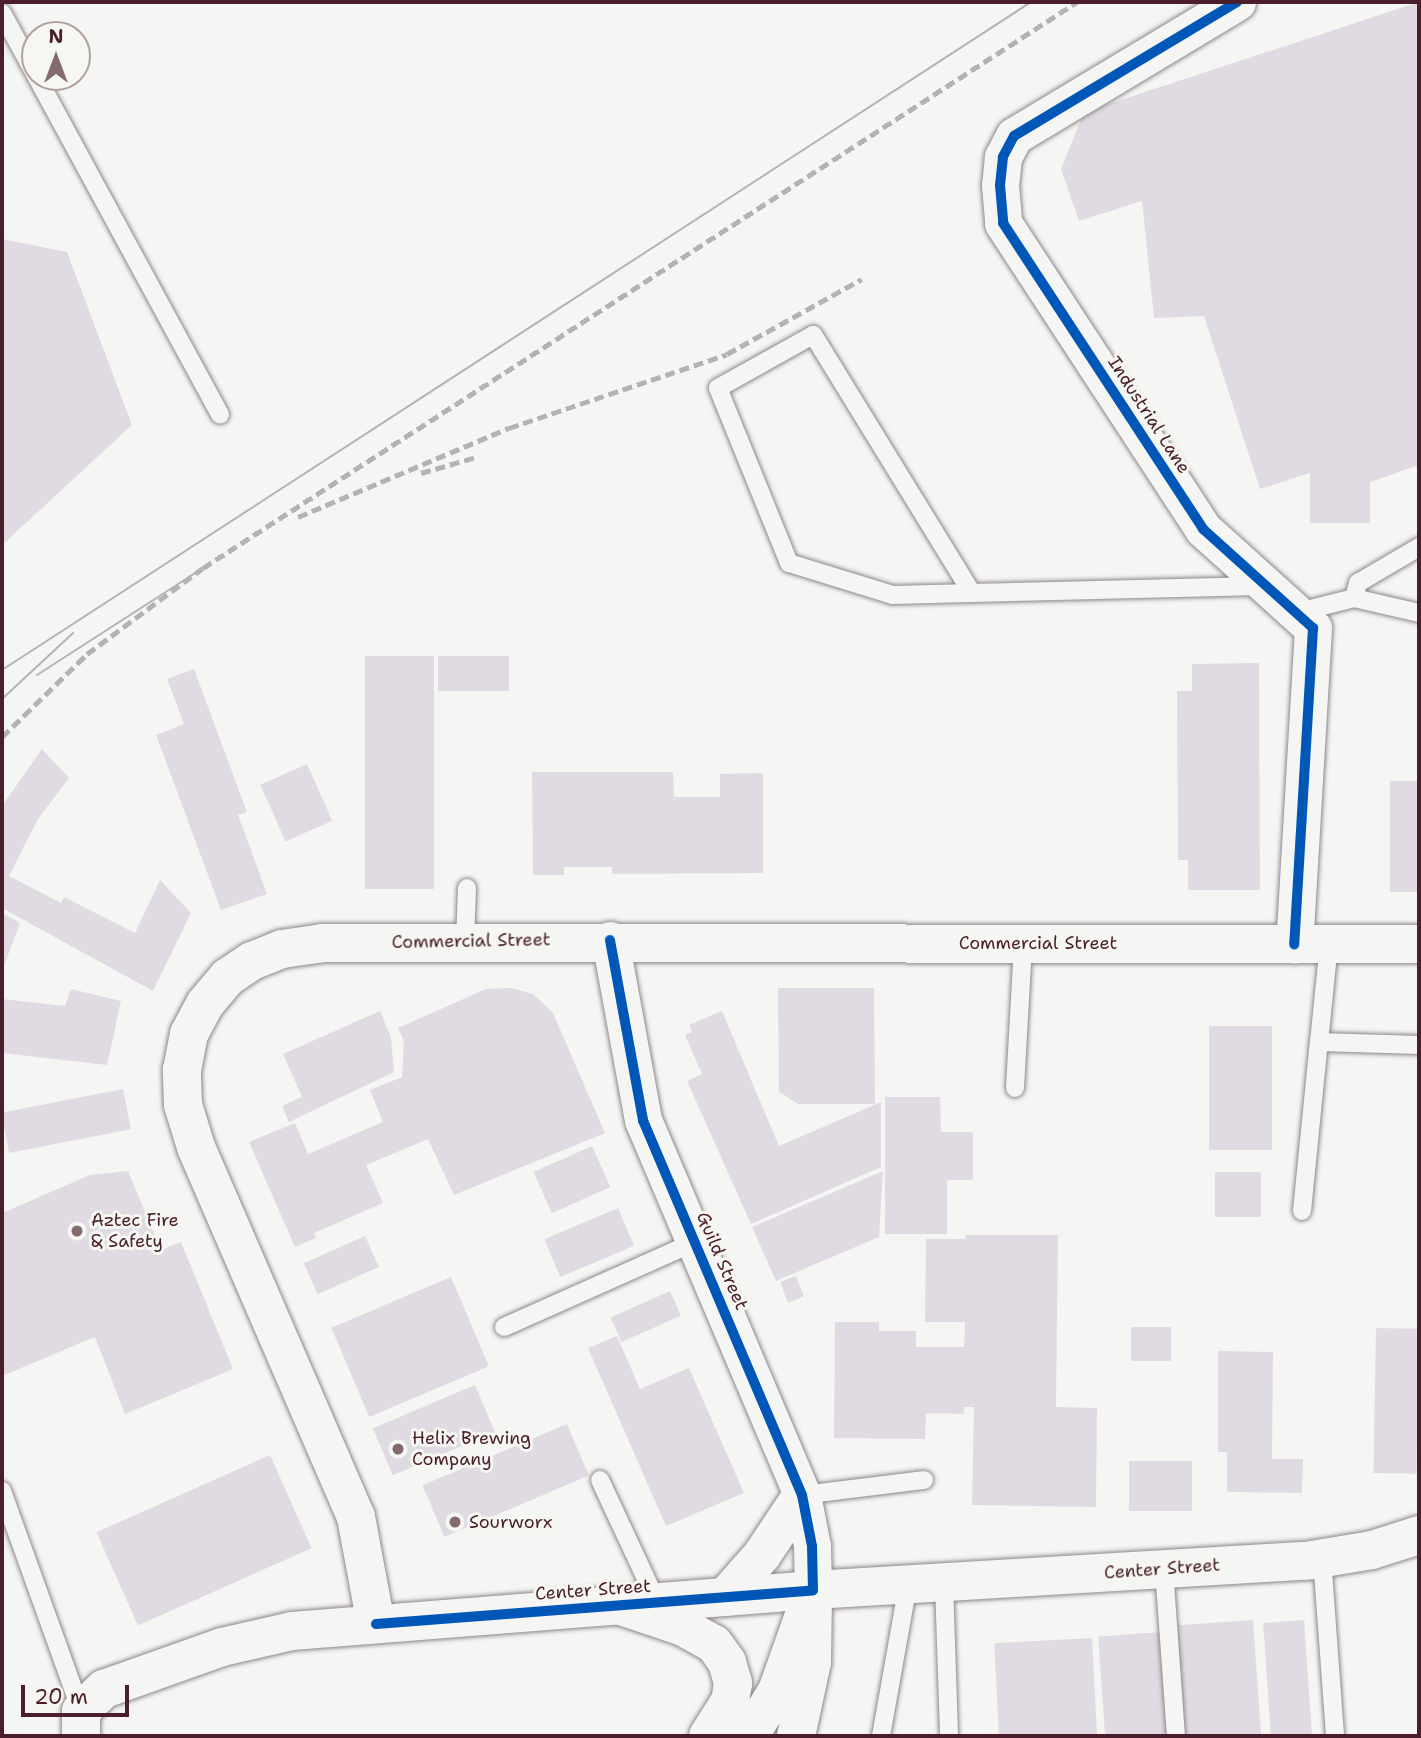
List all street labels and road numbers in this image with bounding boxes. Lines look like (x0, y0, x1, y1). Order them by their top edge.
street label: Industrial Lane (1103, 352, 1195, 478)
street label: Commercial Street (391, 929, 551, 953)
street label: Commercial Street (959, 932, 1117, 954)
street label: Guild Street (692, 1209, 752, 1313)
street label: Center Street (1103, 1554, 1221, 1584)
street label: Center Street (534, 1575, 652, 1605)

